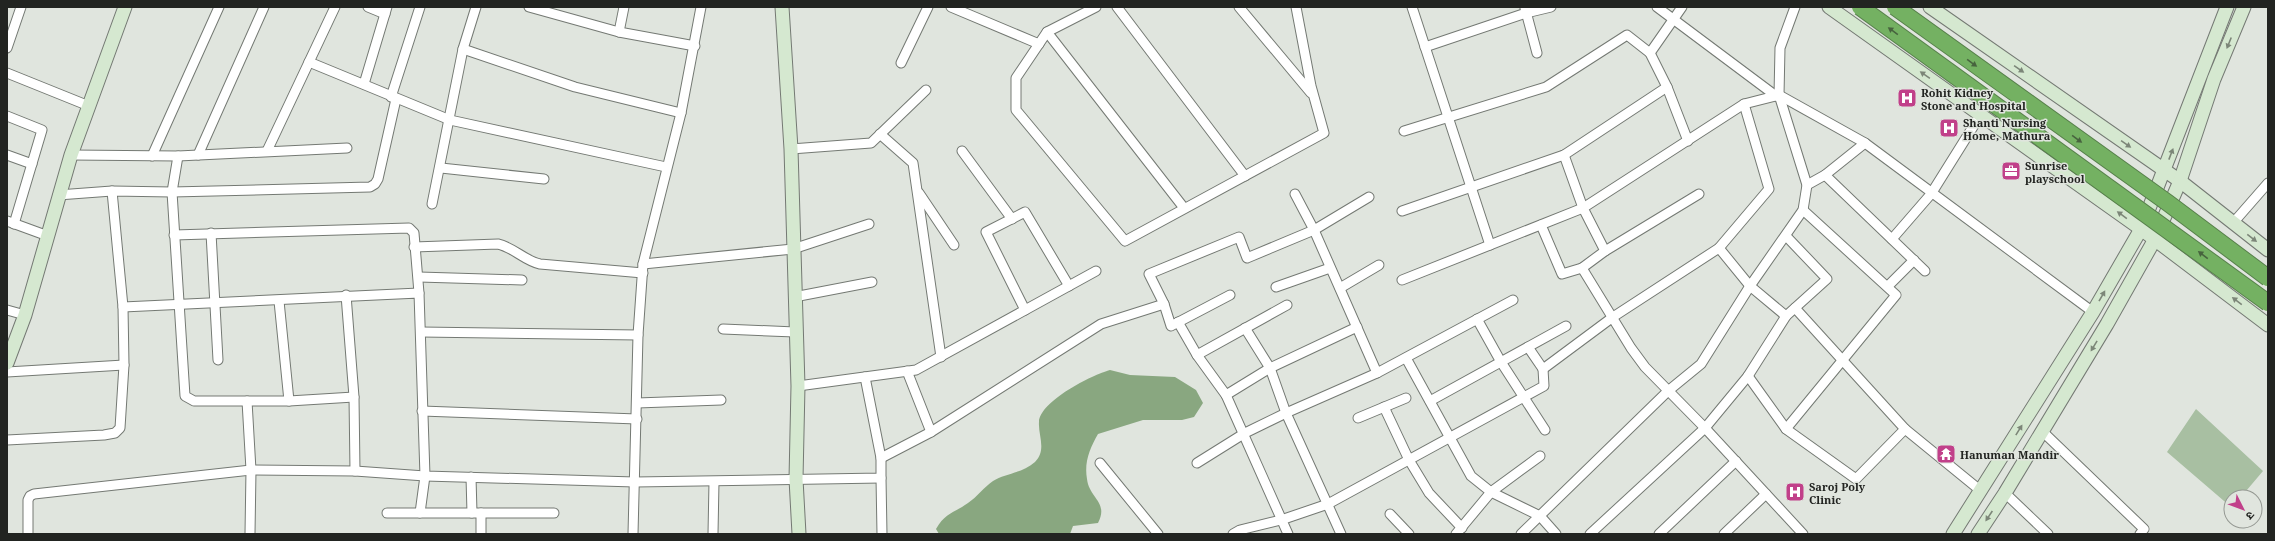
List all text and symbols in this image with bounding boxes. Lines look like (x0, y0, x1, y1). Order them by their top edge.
one-way arrow (1888, 27, 1898, 35)
one-way arrow (2225, 38, 2231, 50)
one-way arrow (1966, 59, 1977, 67)
one-way arrow (2014, 65, 2024, 73)
one-way arrow (1919, 71, 1930, 79)
place label: Rohit Kidney Stone and Hospital (1921, 85, 2026, 113)
hospital icon: Rohit Kidney Stone and Hospital (1896, 87, 1918, 109)
place label: Shanti Nursing Home, Mathura (1963, 115, 2051, 143)
hospital icon: Shanti Nursing Home, Mathura (1938, 117, 1960, 139)
one-way arrow (2072, 135, 2082, 143)
one-way arrow (2120, 140, 2131, 148)
one-way arrow (2169, 147, 2175, 159)
place label: Sunrise playschool (2025, 158, 2085, 186)
office icon: Sunrise playschool (2000, 160, 2022, 182)
one-way arrow (2116, 211, 2127, 219)
one-way arrow (2247, 234, 2258, 242)
one-way arrow (2198, 251, 2208, 259)
one-way arrow (2099, 290, 2106, 302)
one-way arrow (2231, 297, 2242, 306)
one-way arrow (2090, 340, 2097, 352)
one-way arrow (2016, 424, 2023, 436)
temple icon: Hanuman Mandir (1935, 443, 1957, 465)
place label: Hanuman Mandir (1960, 447, 2059, 462)
place label: Saroj Poly Clinic (1809, 479, 1866, 507)
hospital icon: Saroj Poly Clinic (1784, 481, 1806, 503)
north arrow (2223, 489, 2263, 529)
text: उ (2243, 509, 2259, 524)
one-way arrow (1985, 511, 1993, 522)

